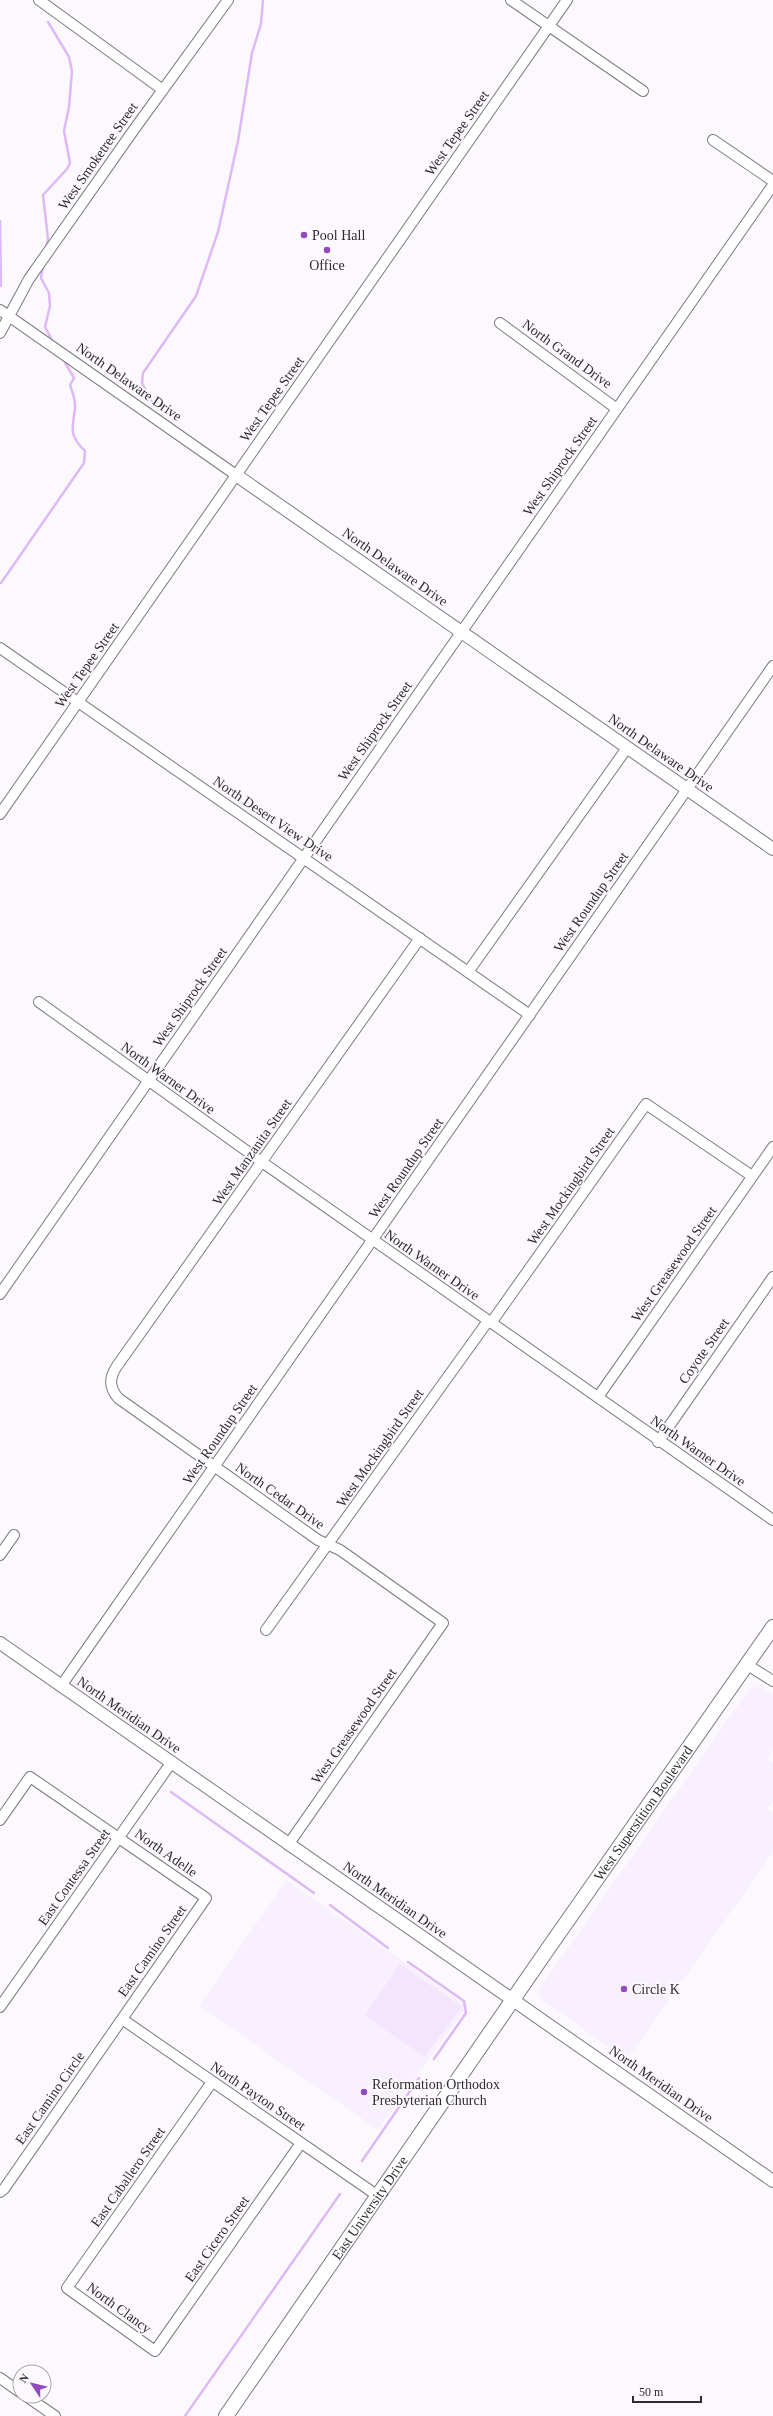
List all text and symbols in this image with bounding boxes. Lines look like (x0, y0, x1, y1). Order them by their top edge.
street label: West Tepee Street (422, 88, 492, 178)
street label: West Smoketree Street (55, 100, 141, 212)
place label: Pool Hall (312, 228, 365, 243)
marker: Pool Hall (299, 230, 309, 240)
marker: Office (322, 245, 332, 255)
place label: Office (309, 258, 345, 273)
street label: North Grand Drive (519, 317, 615, 391)
street label: North Delaware Drive (73, 340, 185, 424)
street label: West Tepee Street (237, 354, 307, 444)
street label: West Shiprock Street (520, 413, 600, 519)
street label: North Delaware Drive (339, 525, 451, 609)
street label: West Tepee Street (52, 620, 122, 710)
street label: West Shiprock Street (335, 678, 415, 784)
street label: North Delaware Drive (605, 711, 717, 795)
street label: North Desert View Drive (210, 773, 336, 865)
street label: West Roundup Street (551, 849, 631, 955)
street label: West Shiprock Street (150, 944, 230, 1050)
street label: North Warner Drive (118, 1039, 218, 1117)
street label: West Manzanita Street (210, 1096, 294, 1208)
street label: West Roundup Street (366, 1115, 446, 1221)
street label: West Mockingbird Street (525, 1124, 617, 1248)
street label: West Greasewood Street (628, 1203, 720, 1325)
street label: North Warner Drive (382, 1227, 482, 1303)
street label: Coyote Street (676, 1315, 732, 1387)
street label: West Roundup Street (180, 1381, 260, 1487)
street label: West Mockingbird Street (334, 1386, 426, 1510)
street label: North Warner Drive (648, 1413, 748, 1489)
street label: North Cedar Drive (233, 1460, 327, 1532)
street label: West Greasewood Street (308, 1665, 400, 1787)
street label: North Meridian Drive (74, 1674, 184, 1756)
street label: West Superstition Boulevard (591, 1743, 695, 1883)
street label: East Contessa Street (35, 1826, 113, 1928)
street label: North Adelle (132, 1826, 200, 1880)
street label: North Meridian Drive (340, 1859, 450, 1941)
street label: East Camino Street (115, 1902, 189, 2000)
place label: Circle K (632, 1982, 680, 1997)
marker: Circle K (619, 1984, 629, 1994)
street label: North Meridian Drive (606, 2043, 716, 2125)
street label: East Camino Circle (12, 2049, 88, 2147)
street label: North Payton Street (208, 2059, 308, 2133)
place label: Reformation Orthodox Presbyterian Church (372, 2077, 500, 2108)
marker: Reformation Orthodox Presbyterian Church (359, 2087, 369, 2097)
street label: East Caballero Street (88, 2124, 168, 2230)
street label: East University Drive (329, 2153, 410, 2262)
street label: East Cicero Street (182, 2193, 252, 2285)
street label: North Clancy (84, 2280, 154, 2336)
north arrow (12, 2364, 52, 2404)
text: N (17, 2372, 31, 2385)
scale bar (633, 2378, 701, 2404)
text: 50 m (639, 2385, 664, 2399)

